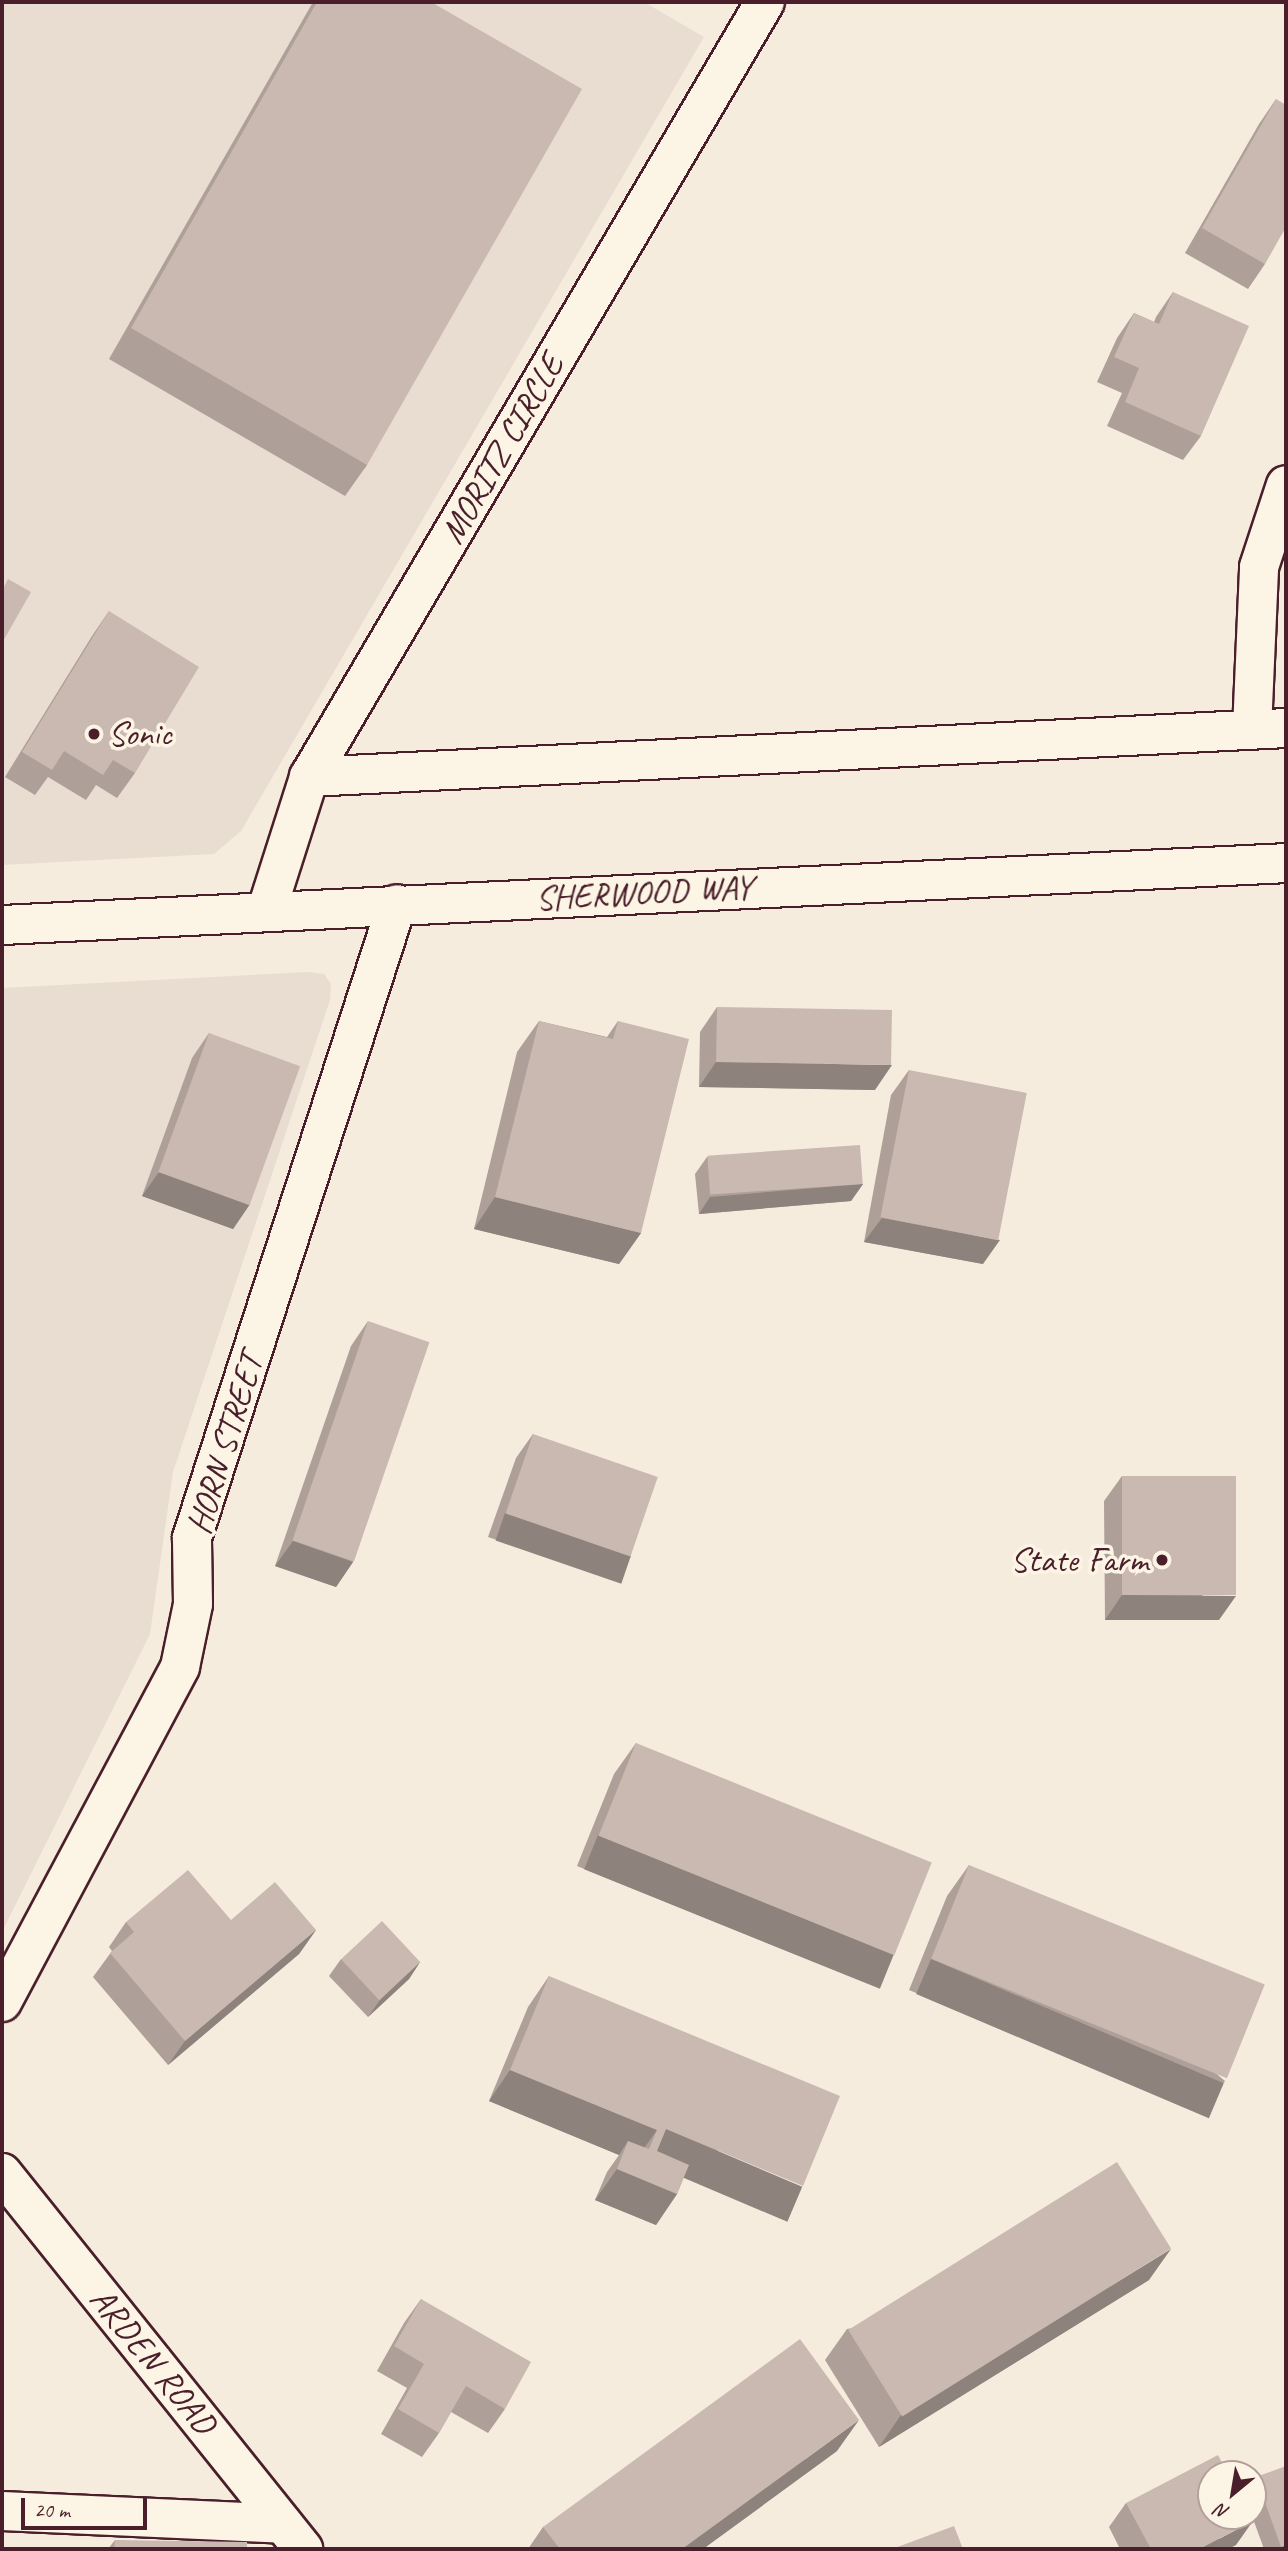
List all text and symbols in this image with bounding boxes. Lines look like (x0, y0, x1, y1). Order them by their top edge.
street label: MORITZ CIRCLE (431, 347, 573, 551)
place label: Sonic (108, 713, 172, 755)
marker: Sonic (86, 726, 102, 742)
street label: SHERWOOD WAY (533, 866, 755, 920)
street label: HORN STREET (178, 1349, 272, 1539)
place label: State Farm (1008, 1539, 1148, 1581)
marker: State Farm (1154, 1552, 1170, 1568)
street label: ARDEN ROAD (81, 2279, 225, 2443)
north arrow (1197, 2460, 1267, 2530)
scale bar (24, 2484, 150, 2528)
text: 20 m (34, 2497, 70, 2523)
text: N (1211, 2498, 1234, 2525)

